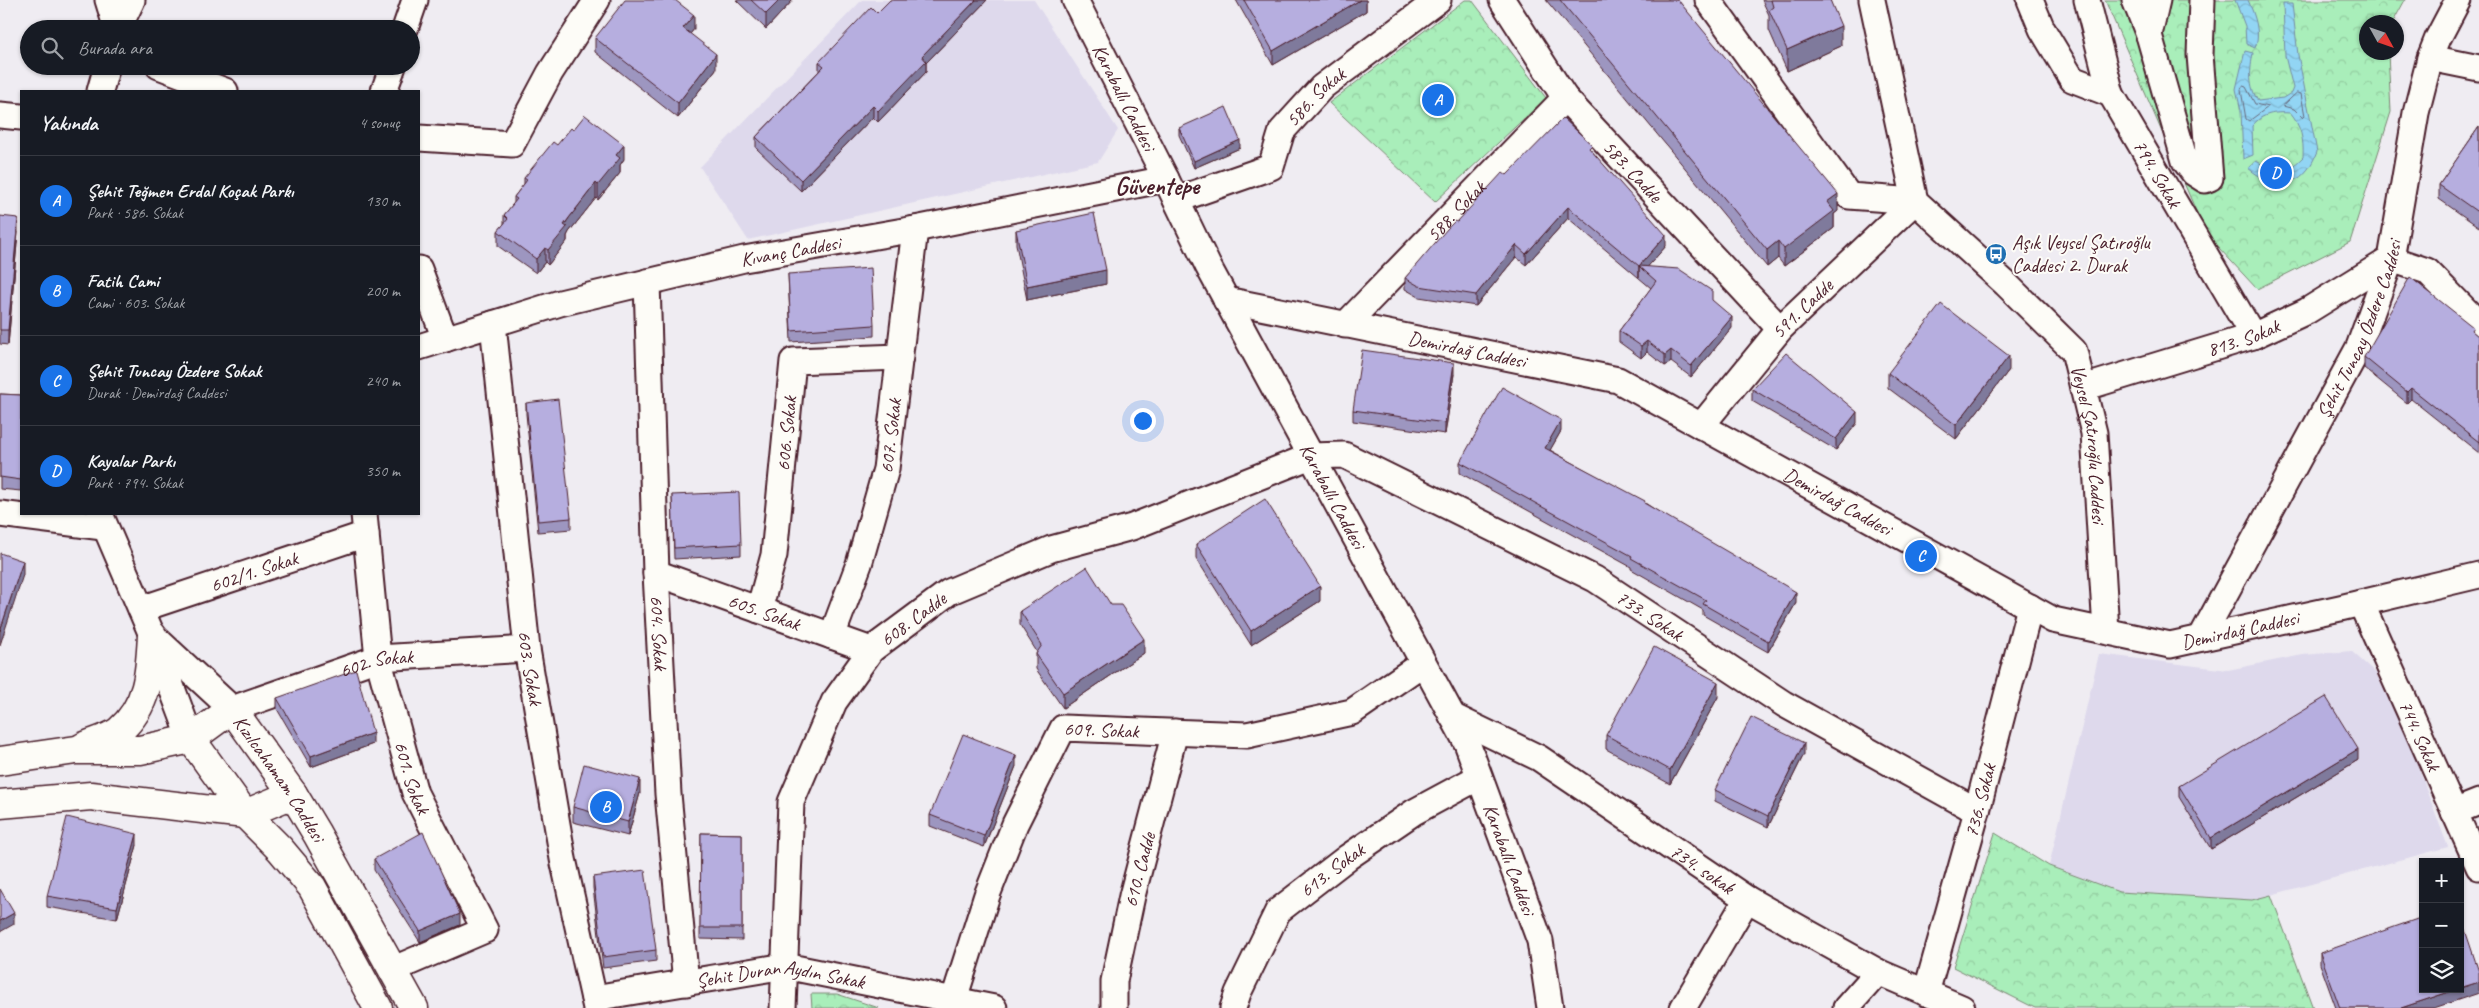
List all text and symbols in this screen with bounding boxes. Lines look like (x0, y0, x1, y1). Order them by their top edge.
north arrow (2359, 15, 2404, 60)
search box (20, 20, 420, 75)
icon: search (38, 34, 66, 62)
text: Burada ara (78, 36, 152, 60)
street label: Karaballı Caddesi (1086, 40, 1163, 157)
street label: 586. Sokak (1280, 61, 1352, 132)
pin: A (1422, 81, 1454, 119)
text: Yakında (40, 110, 98, 136)
text: 4 sonuç (359, 113, 400, 133)
street label: 583. Cadde (1597, 135, 1669, 209)
street label: 794. Sokak (2127, 135, 2188, 214)
pin: D (2260, 154, 2292, 192)
district label: Güventepe (1115, 170, 1201, 202)
street label: 588. Sokak (1421, 174, 1492, 247)
text: Şehit Teğmen Erdal Koçak Parkı (87, 179, 294, 203)
text: A (52, 191, 60, 211)
text: 130 m (366, 191, 400, 211)
text: Park · 586. Sokak (87, 203, 183, 223)
street label: Kıvanç Caddesi (739, 230, 845, 272)
place label: Aşık Veysel Şatıroğlu Caddesi 2. Durak (2012, 230, 2151, 278)
street label: Şehit Tuncay Özdere Caddesi (2311, 236, 2407, 423)
bus stop icon: Aşık Veysel Şatıroğlu Caddesi 2. Durak (1984, 242, 2008, 266)
text: Fatih Cami (87, 269, 159, 293)
street label: 591. Cadde (1765, 272, 1839, 344)
text: B (52, 281, 60, 301)
text: 200 m (366, 281, 400, 301)
text: Cami · 603. Sokak (87, 293, 184, 313)
street label: 813. Sokak (2204, 313, 2285, 362)
street label: Demirdağ Caddesi (1406, 325, 1530, 374)
text: Şehit Tuncay Özdere Sokak (87, 359, 262, 383)
street label: Veysel Şatıroğlu Caddesi (2065, 362, 2112, 526)
text: C (52, 371, 60, 391)
text: 240 m (366, 371, 400, 391)
text: Durak · Demirdağ Caddesi (87, 383, 226, 403)
street label: 606. Sokak (770, 393, 803, 472)
street label: 607. Sokak (874, 396, 908, 475)
your location (1130, 408, 1156, 434)
street label: Karaballı Caddesi (1294, 439, 1372, 555)
text: Kayalar Parkı (87, 449, 175, 473)
text: D (51, 461, 61, 481)
text: 350 m (366, 461, 400, 481)
street label: Demirdağ Caddesi (1779, 462, 1898, 543)
text: Park · 794. Sokak (87, 473, 183, 493)
pin: C (1905, 537, 1937, 575)
street label: 602/1. Sokak (207, 545, 303, 598)
street label: 733. Sokak (1611, 585, 1689, 648)
street label: 608. Cadde (875, 586, 952, 652)
street label: 605. Sokak (725, 588, 805, 637)
street label: 604. Sokak (644, 595, 673, 673)
street label: Demirdağ Caddesi (2179, 605, 2303, 655)
street label: 603. Sokak (512, 630, 549, 709)
street label: 602. Sokak (336, 644, 415, 684)
street label: 744. Sokak (2393, 696, 2447, 776)
street label: Kızılcahamam Caddesi (228, 710, 332, 848)
street label: 609. Sokak (1063, 716, 1141, 744)
street label: 601. Sokak (388, 739, 436, 820)
street label: 736. Sokak (1958, 759, 2002, 840)
pin: B (590, 788, 622, 826)
street label: Karaballı Caddesi (1477, 800, 1542, 920)
street label: 610. Cadde (1118, 828, 1162, 909)
street label: 613. Sokak (1295, 837, 1371, 903)
street label: 734. sokak (1665, 839, 1740, 901)
map controls (2419, 858, 2464, 993)
button: + (2419, 858, 2464, 903)
button: − (2419, 903, 2464, 948)
button: layers (2419, 948, 2464, 993)
street label: Şehit Duran Aydın Sokak (694, 954, 868, 995)

